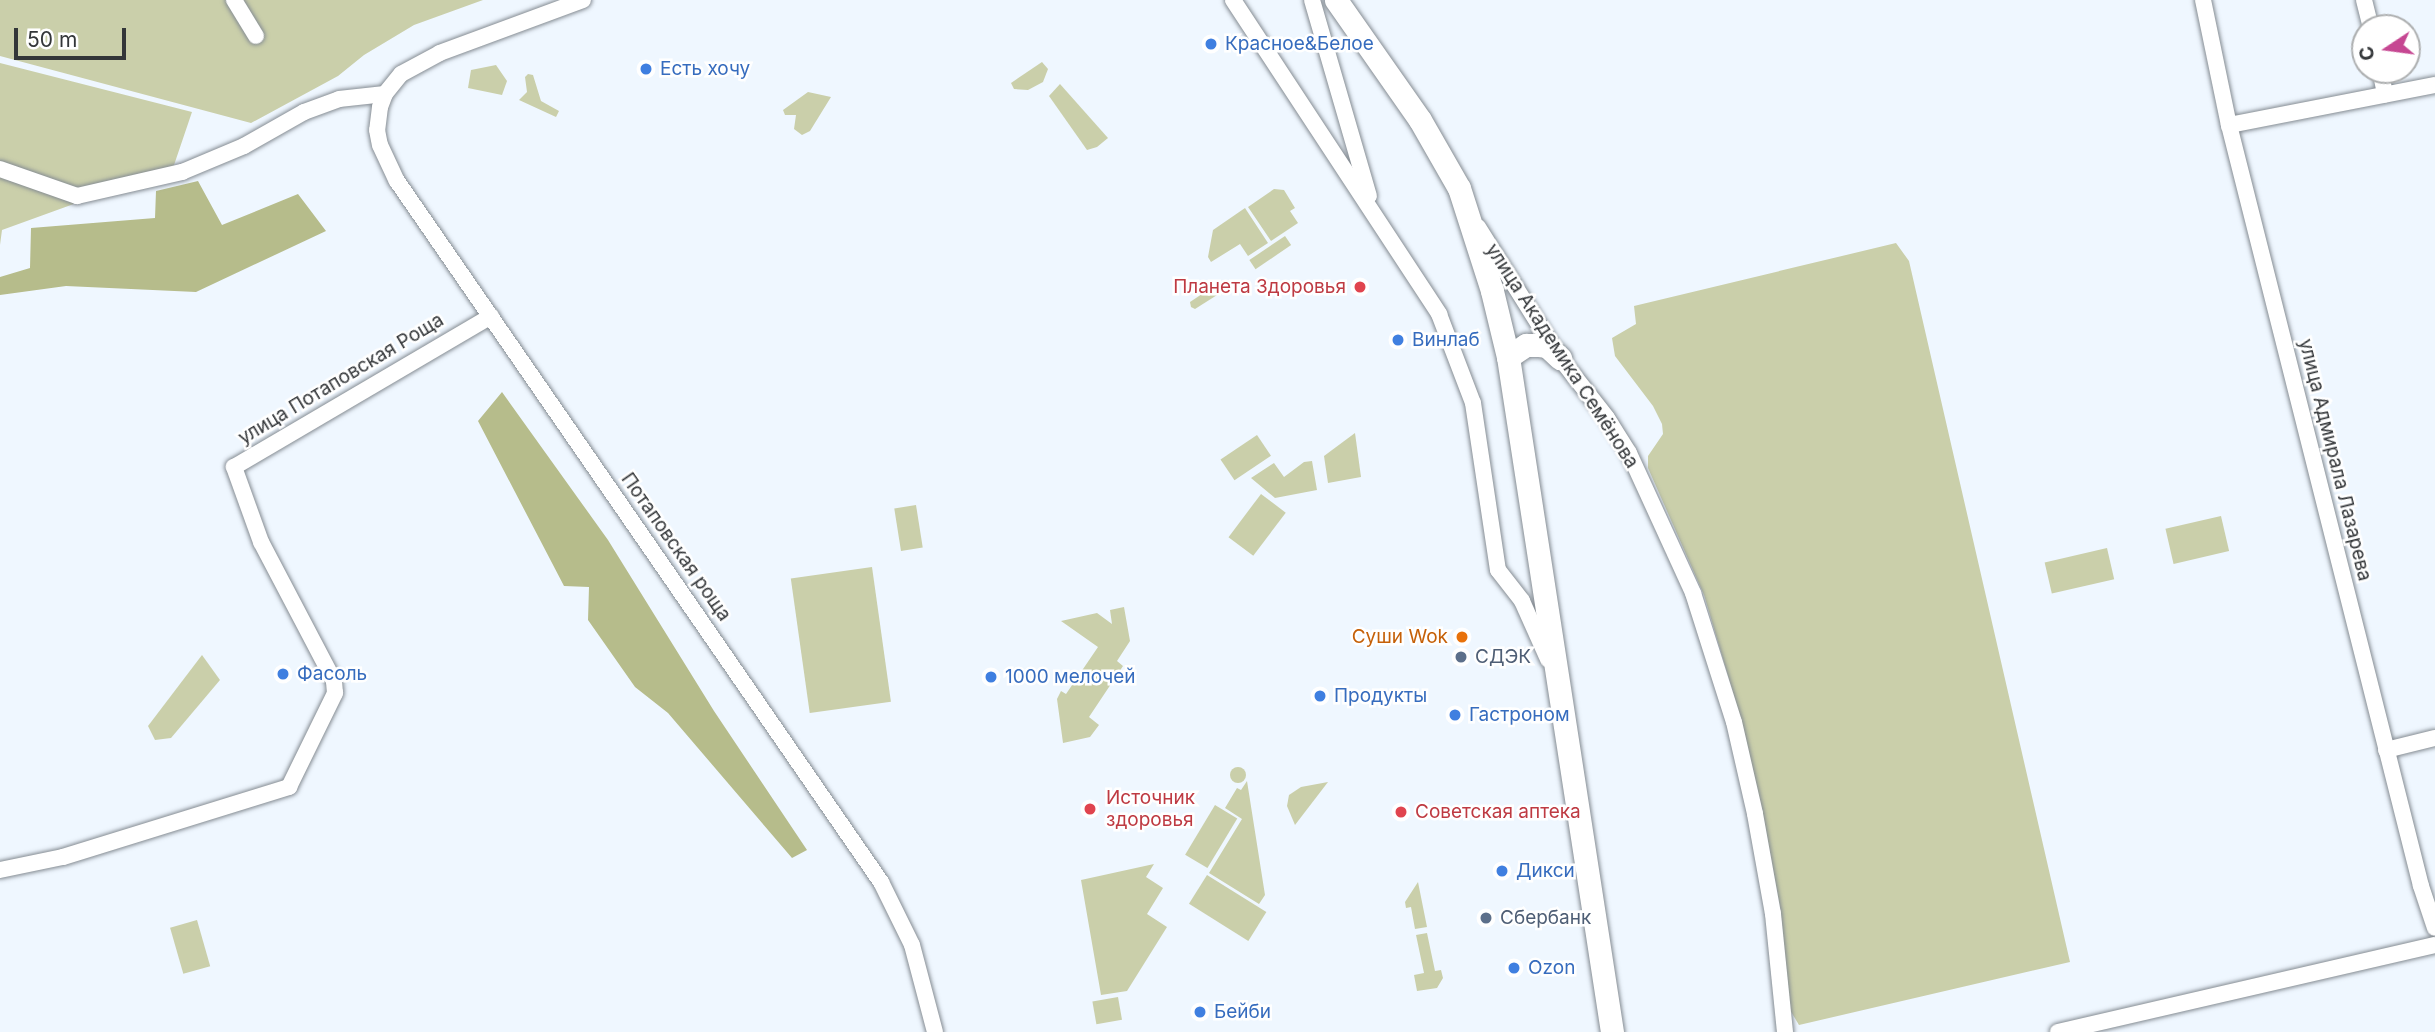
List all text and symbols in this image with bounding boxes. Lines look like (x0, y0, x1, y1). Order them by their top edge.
scale bar (18, 14, 130, 58)
north arrow (2351, 14, 2421, 84)
text: 50 m (27, 27, 77, 52)
place label: Красное&Белое (1225, 33, 1374, 55)
marker: Красное&Белое (1203, 36, 1219, 52)
text: С (2354, 44, 2380, 63)
place label: Есть хочу (660, 58, 750, 80)
marker: Есть хочу (638, 61, 654, 77)
street label: улица Академика Семёнова (1481, 239, 1643, 473)
place label: Планета Здоровья (1173, 276, 1346, 298)
marker: Планета Здоровья (1352, 279, 1368, 295)
street label: улица Потаповская Роща (234, 309, 448, 449)
place label: Винлаб (1412, 329, 1480, 351)
marker: Винлаб (1390, 332, 1406, 348)
street label: улица Адмирала Лазарева (2294, 337, 2376, 583)
street label: Потаповская роща (616, 468, 736, 626)
place label: Суши Wok (1352, 626, 1448, 648)
marker: Суши Wok (1454, 629, 1470, 645)
place label: СДЭК (1475, 646, 1531, 668)
marker: СДЭК (1453, 649, 1469, 665)
place label: Фасоль (297, 663, 367, 685)
marker: Фасоль (275, 666, 291, 682)
place label: 1000 мелочей (1005, 666, 1136, 688)
marker: 1000 мелочей (983, 669, 999, 685)
place label: Продукты (1334, 685, 1427, 707)
marker: Продукты (1312, 688, 1328, 704)
place label: Гастроном (1469, 704, 1570, 726)
marker: Гастроном (1447, 707, 1463, 723)
place label: Источник здоровья (1106, 787, 1195, 831)
marker: Источник здоровья (1080, 799, 1100, 819)
place label: Советская аптека (1415, 801, 1581, 823)
marker: Советская аптека (1393, 804, 1409, 820)
place label: Дикси (1516, 860, 1575, 882)
marker: Дикси (1494, 863, 1510, 879)
place label: Сбербанк (1500, 907, 1591, 929)
marker: Сбербанк (1478, 910, 1494, 926)
place label: Ozon (1528, 957, 1575, 979)
marker: Ozon (1506, 960, 1522, 976)
place label: Бейби (1214, 1001, 1271, 1023)
marker: Бейби (1192, 1004, 1208, 1020)

